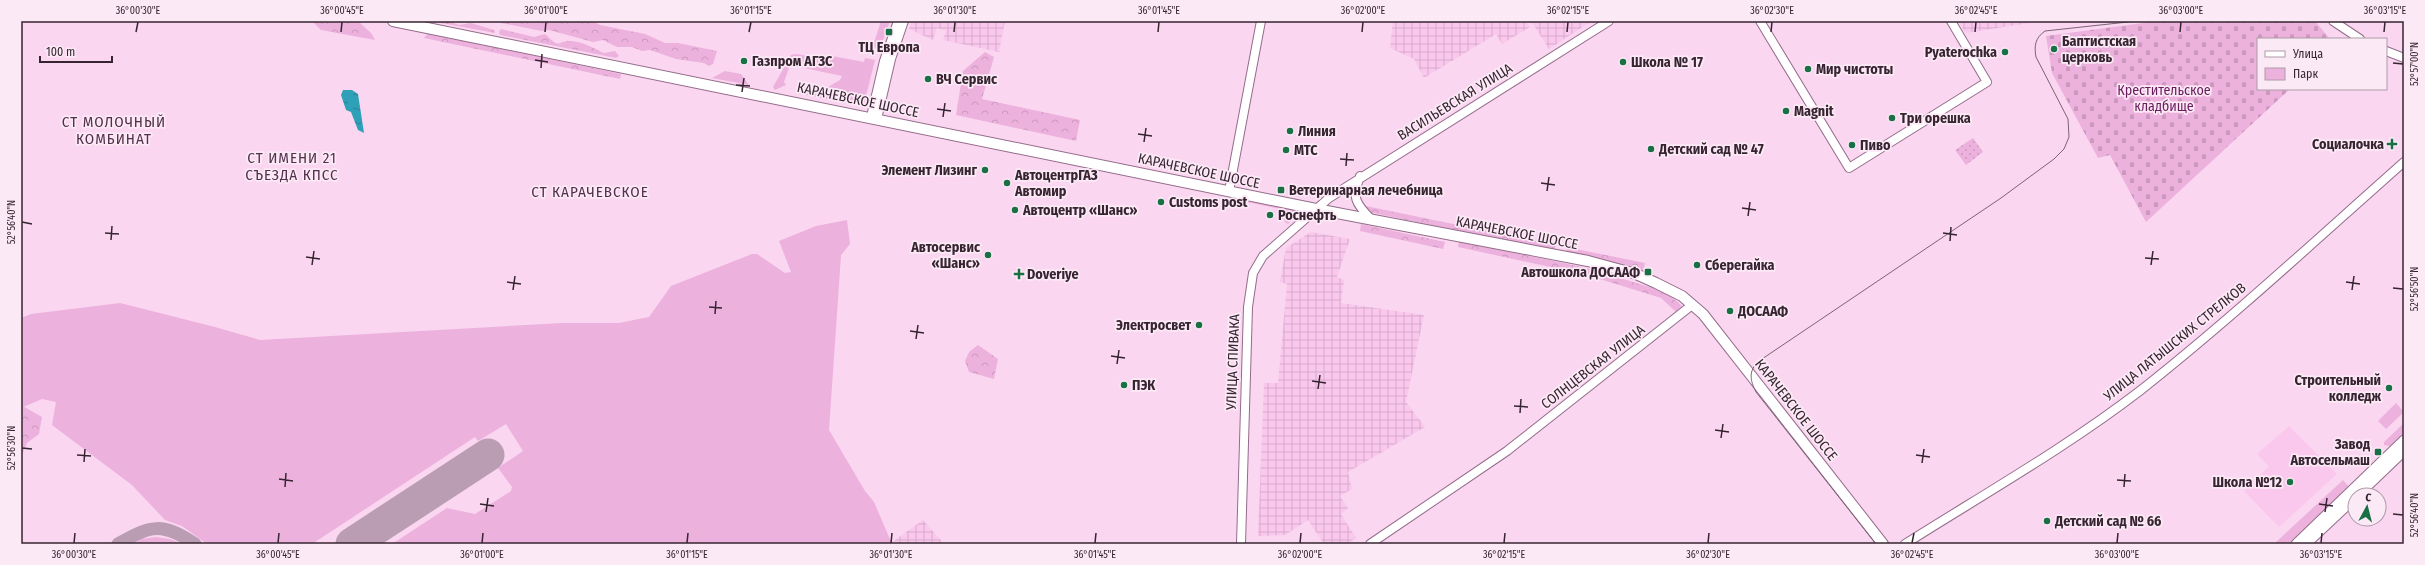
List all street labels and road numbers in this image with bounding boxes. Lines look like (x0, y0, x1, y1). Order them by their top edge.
street label: ВАСИЛЬЕВСКАЯ УЛИЦА (1394, 59, 1516, 144)
street label: КАРАЧЕВСКОЕ ШОССЕ (796, 79, 921, 121)
street label: КАРАЧЕВСКОЕ ШОССЕ (1137, 150, 1262, 192)
street label: КАРАЧЕВСКОЕ ШОССЕ (1454, 213, 1580, 253)
street label: УЛИЦА ЛАТЫШСКИХ СТРЕЛКОВ (2100, 279, 2250, 405)
street label: УЛИЦА СПИВАКА (1223, 313, 1243, 411)
street label: СОЛНЦЕВСКАЯ УЛИЦА (1538, 321, 1649, 413)
street label: КАРАЧЕВСКОЕ ШОССЕ (1751, 356, 1841, 464)

